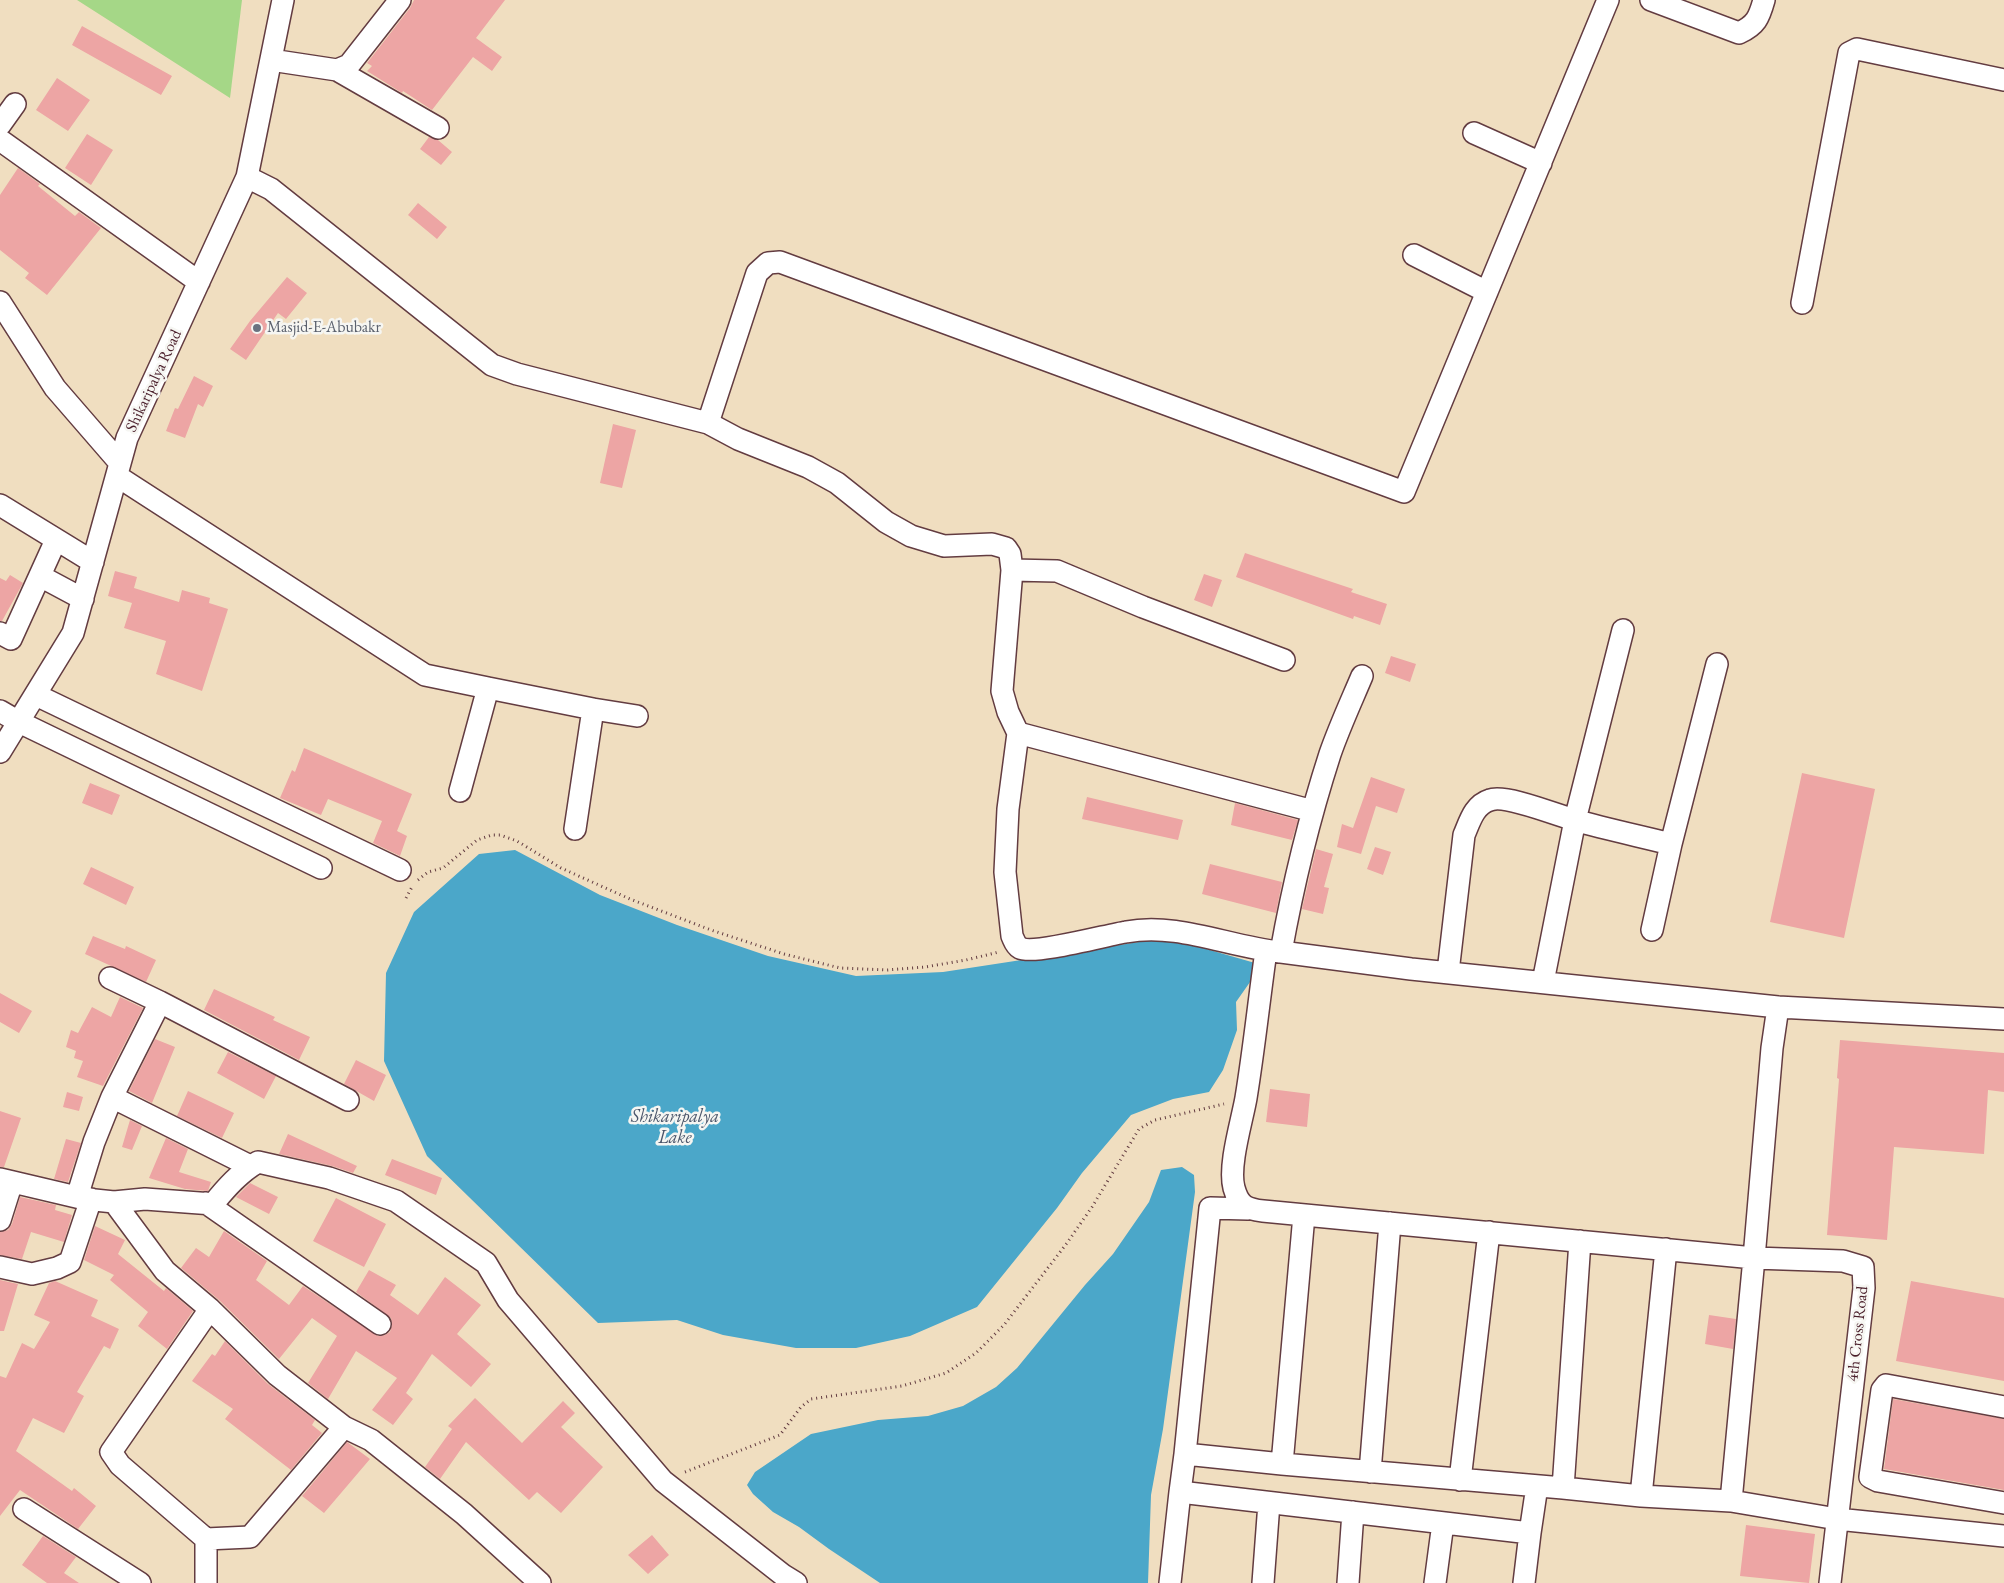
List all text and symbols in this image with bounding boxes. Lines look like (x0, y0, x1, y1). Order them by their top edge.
place label: Masjid-E-Abubakr (267, 318, 381, 338)
marker: Masjid-E-Abubakr (251, 322, 263, 334)
street label: Shikaripalya Road (122, 327, 186, 435)
water label: Shikaripalya Lake (631, 1106, 719, 1148)
street label: 4th Cross Road (1843, 1285, 1873, 1383)

